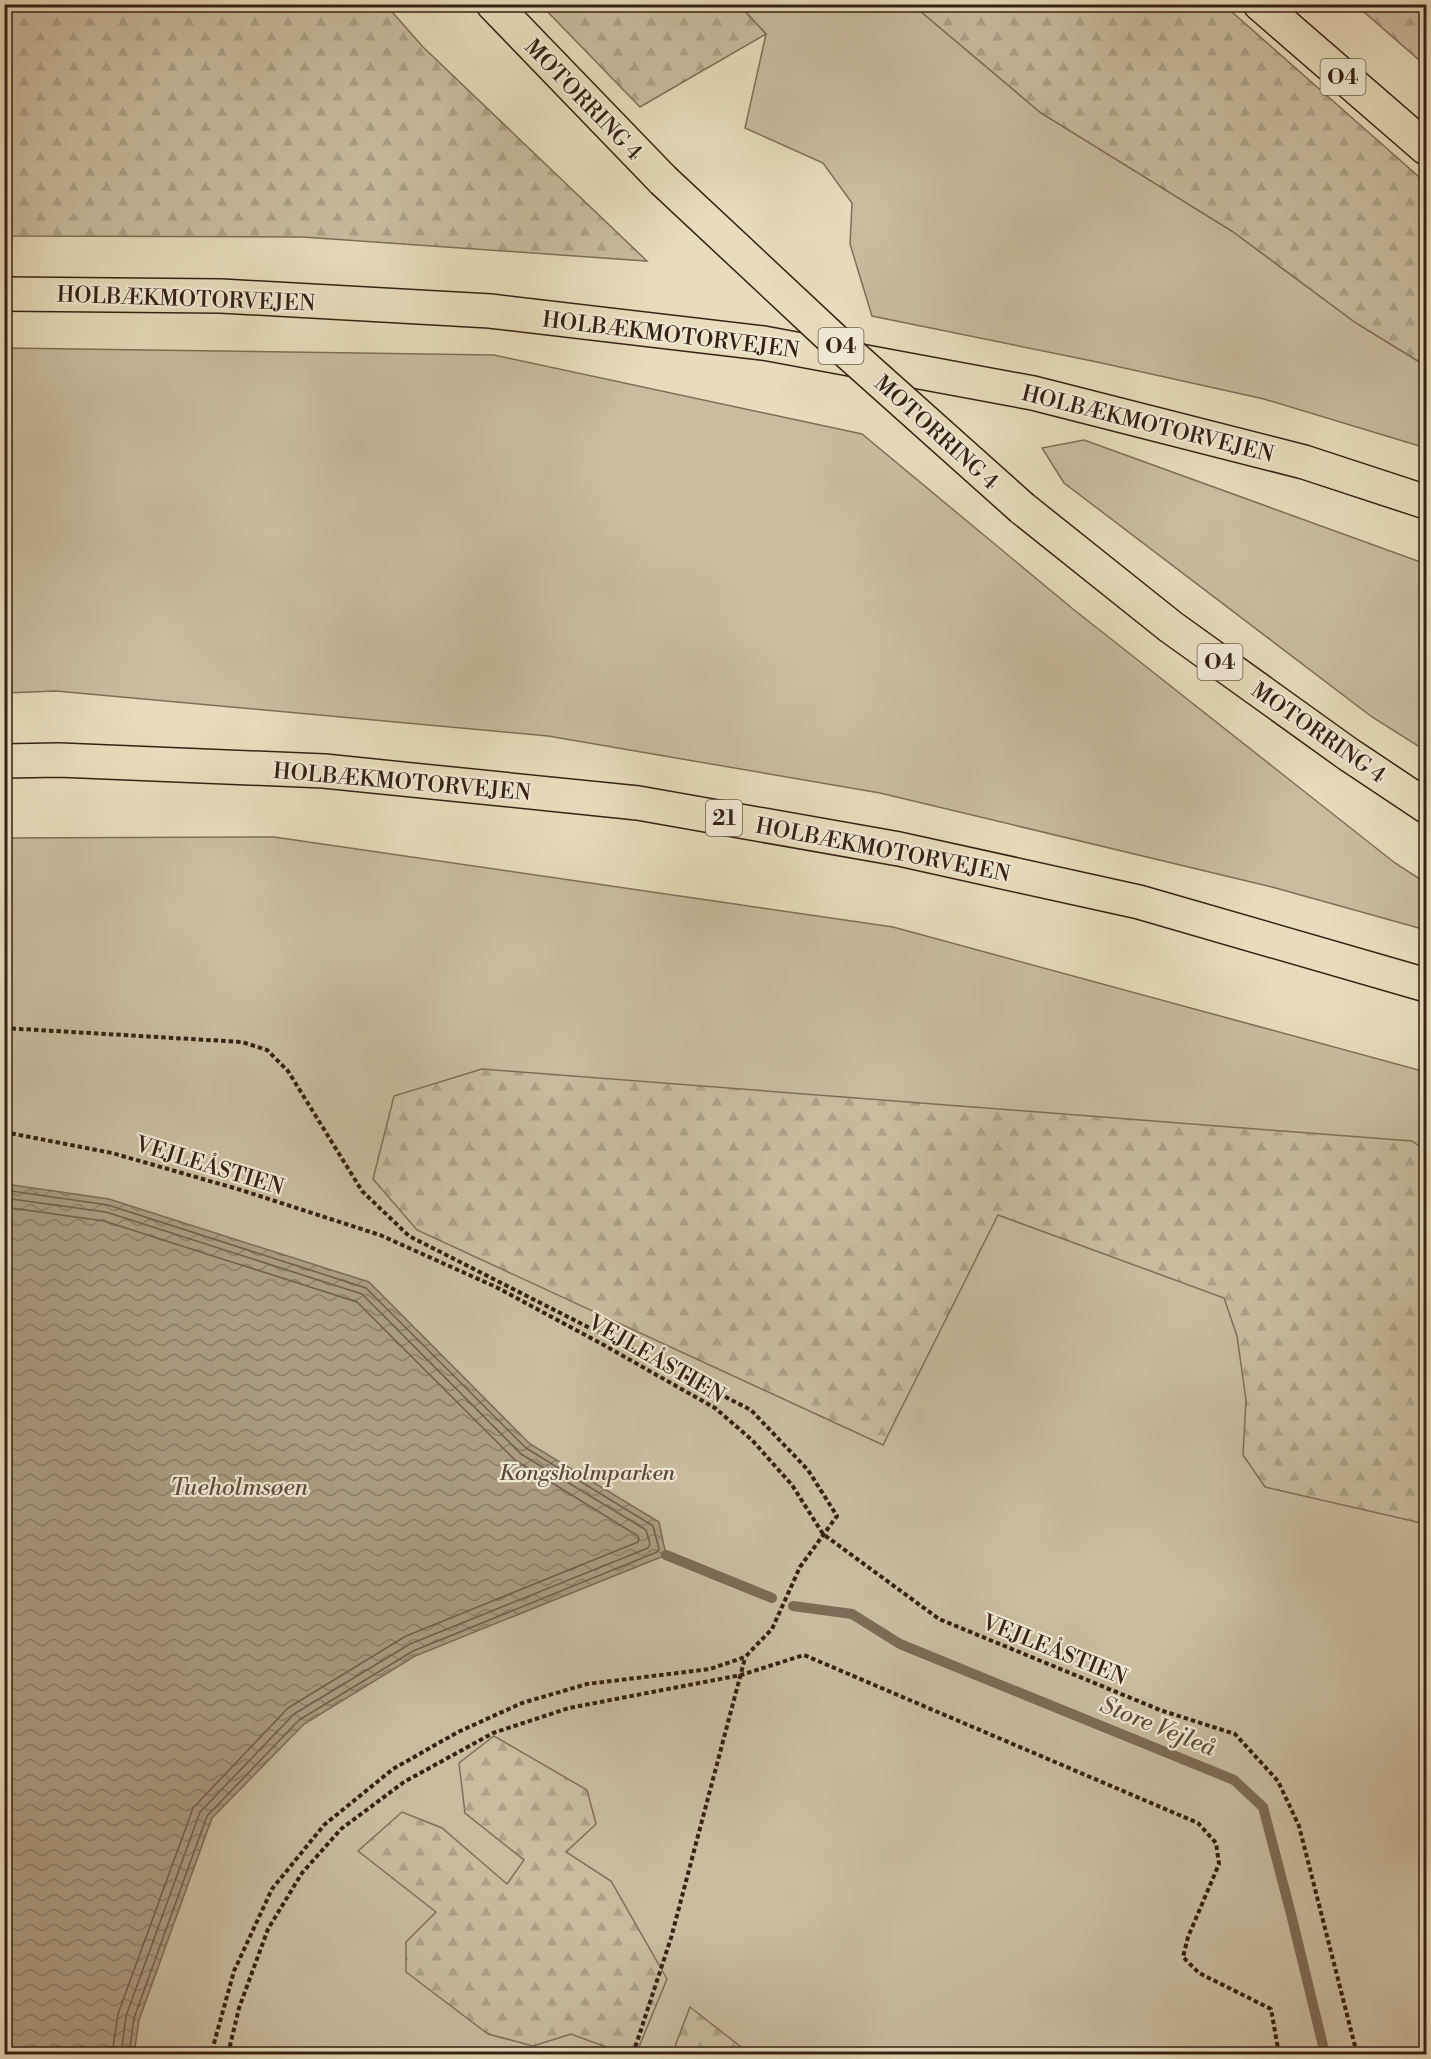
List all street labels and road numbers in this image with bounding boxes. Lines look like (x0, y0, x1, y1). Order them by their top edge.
street label: MOTORRING 4 (518, 34, 647, 166)
road number: O4 (1320, 59, 1366, 95)
street label: HOLBÆKMOTORVEJEN (56, 281, 316, 318)
street label: HOLBÆKMOTORVEJEN (541, 306, 802, 365)
road number: O4 (818, 328, 864, 364)
street label: MOTORRING 4 (868, 370, 1004, 496)
street label: HOLBÆKMOTORVEJEN (1019, 380, 1277, 469)
road number: O4 (1198, 644, 1242, 680)
street label: MOTORRING 4 (1246, 677, 1391, 790)
street label: HOLBÆKMOTORVEJEN (272, 758, 533, 807)
road number: 21 (706, 800, 742, 836)
street label: HOLBÆKMOTORVEJEN (753, 813, 1013, 889)
street label: VEJLEÅSTIEN (131, 1130, 288, 1202)
street label: VEJLEÅSTIEN (582, 1308, 731, 1410)
street label: VEJLEÅSTIEN (977, 1608, 1132, 1692)

